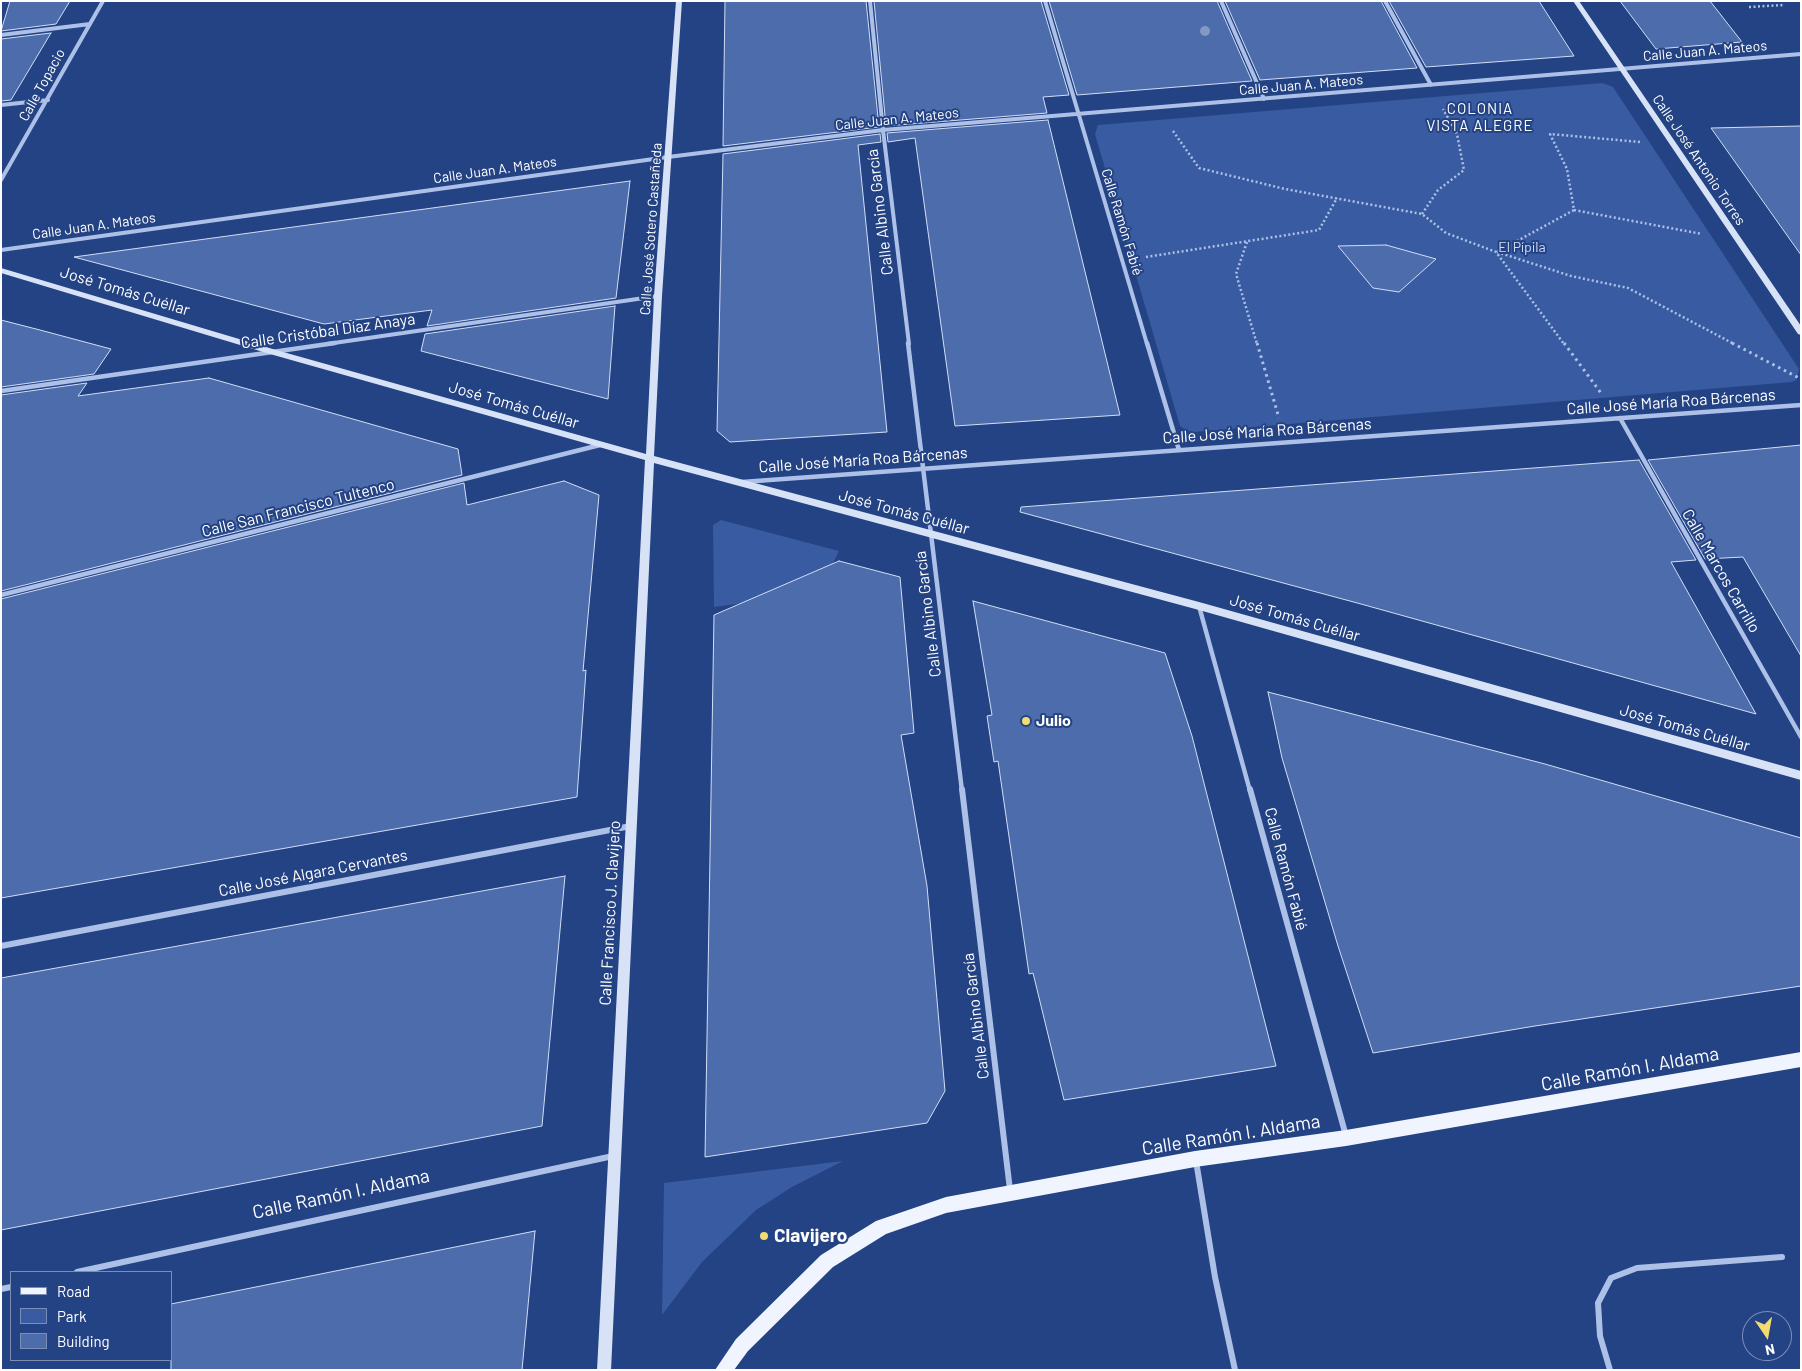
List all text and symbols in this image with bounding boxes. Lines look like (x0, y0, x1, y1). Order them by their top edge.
street label: Calle Juan A. Mateos (1642, 37, 1768, 65)
street label: Calle Topacio (15, 46, 69, 124)
street label: Calle Juan A. Mateos (1238, 71, 1364, 99)
street label: Calle José Antonio Torres (1649, 92, 1749, 228)
district label: COLONIA VISTA ALEGRE (1425, 100, 1535, 135)
street label: Calle Juan A. Mateos (834, 104, 960, 134)
street label: Calle José Sotero Castañeda (637, 142, 665, 316)
street label: Calle Albino García (863, 148, 897, 276)
street label: Calle Juan A. Mateos (432, 153, 558, 187)
street label: Calle Ramón Fabié (1098, 167, 1146, 277)
street label: Calle Juan A. Mateos (31, 209, 157, 243)
park label: El Pípila (1498, 239, 1546, 255)
street label: José Tomás Cuéllar (58, 262, 192, 320)
street label: Calle Cristóbal Díaz Anaya (240, 309, 416, 353)
street label: José Tomás Cuéllar (447, 377, 581, 433)
street label: Calle José María Roa Bárcenas (1566, 385, 1776, 419)
street label: Calle José María Roa Bárcenas (1162, 414, 1372, 448)
street label: Calle José María Roa Bárcenas (758, 443, 968, 477)
street label: Calle San Francisco Tultenco (200, 475, 396, 541)
street label: José Tomás Cuéllar (837, 485, 971, 539)
street label: Calle Marcos Carrillo (1678, 506, 1764, 636)
street label: Calle Albino García (911, 550, 945, 678)
street label: José Tomás Cuéllar (1228, 590, 1362, 646)
street label: José Tomás Cuéllar (1618, 700, 1752, 756)
place label: Julio (1036, 711, 1071, 731)
marker: Julio (1020, 715, 1032, 727)
street label: Calle Ramón Fabié (1260, 805, 1312, 933)
street label: Calle Francisco J. Clavijero (596, 820, 624, 1006)
street label: Calle José Algara Cervantes (217, 845, 409, 901)
street label: Calle Albino García (959, 952, 993, 1080)
street label: Calle Ramón I. Aldama (1539, 1042, 1721, 1096)
street label: Calle Ramón I. Aldama (1140, 1110, 1322, 1160)
street label: Calle Ramón I. Aldama (250, 1164, 432, 1224)
place label: Clavijero (774, 1225, 847, 1247)
marker: Clavijero (758, 1230, 770, 1242)
legend (10, 1271, 172, 1361)
text: Road (57, 1282, 90, 1300)
text: Park (57, 1307, 86, 1325)
north arrow (1742, 1311, 1792, 1361)
text: Building (57, 1332, 110, 1350)
text: N (1764, 1341, 1776, 1359)

